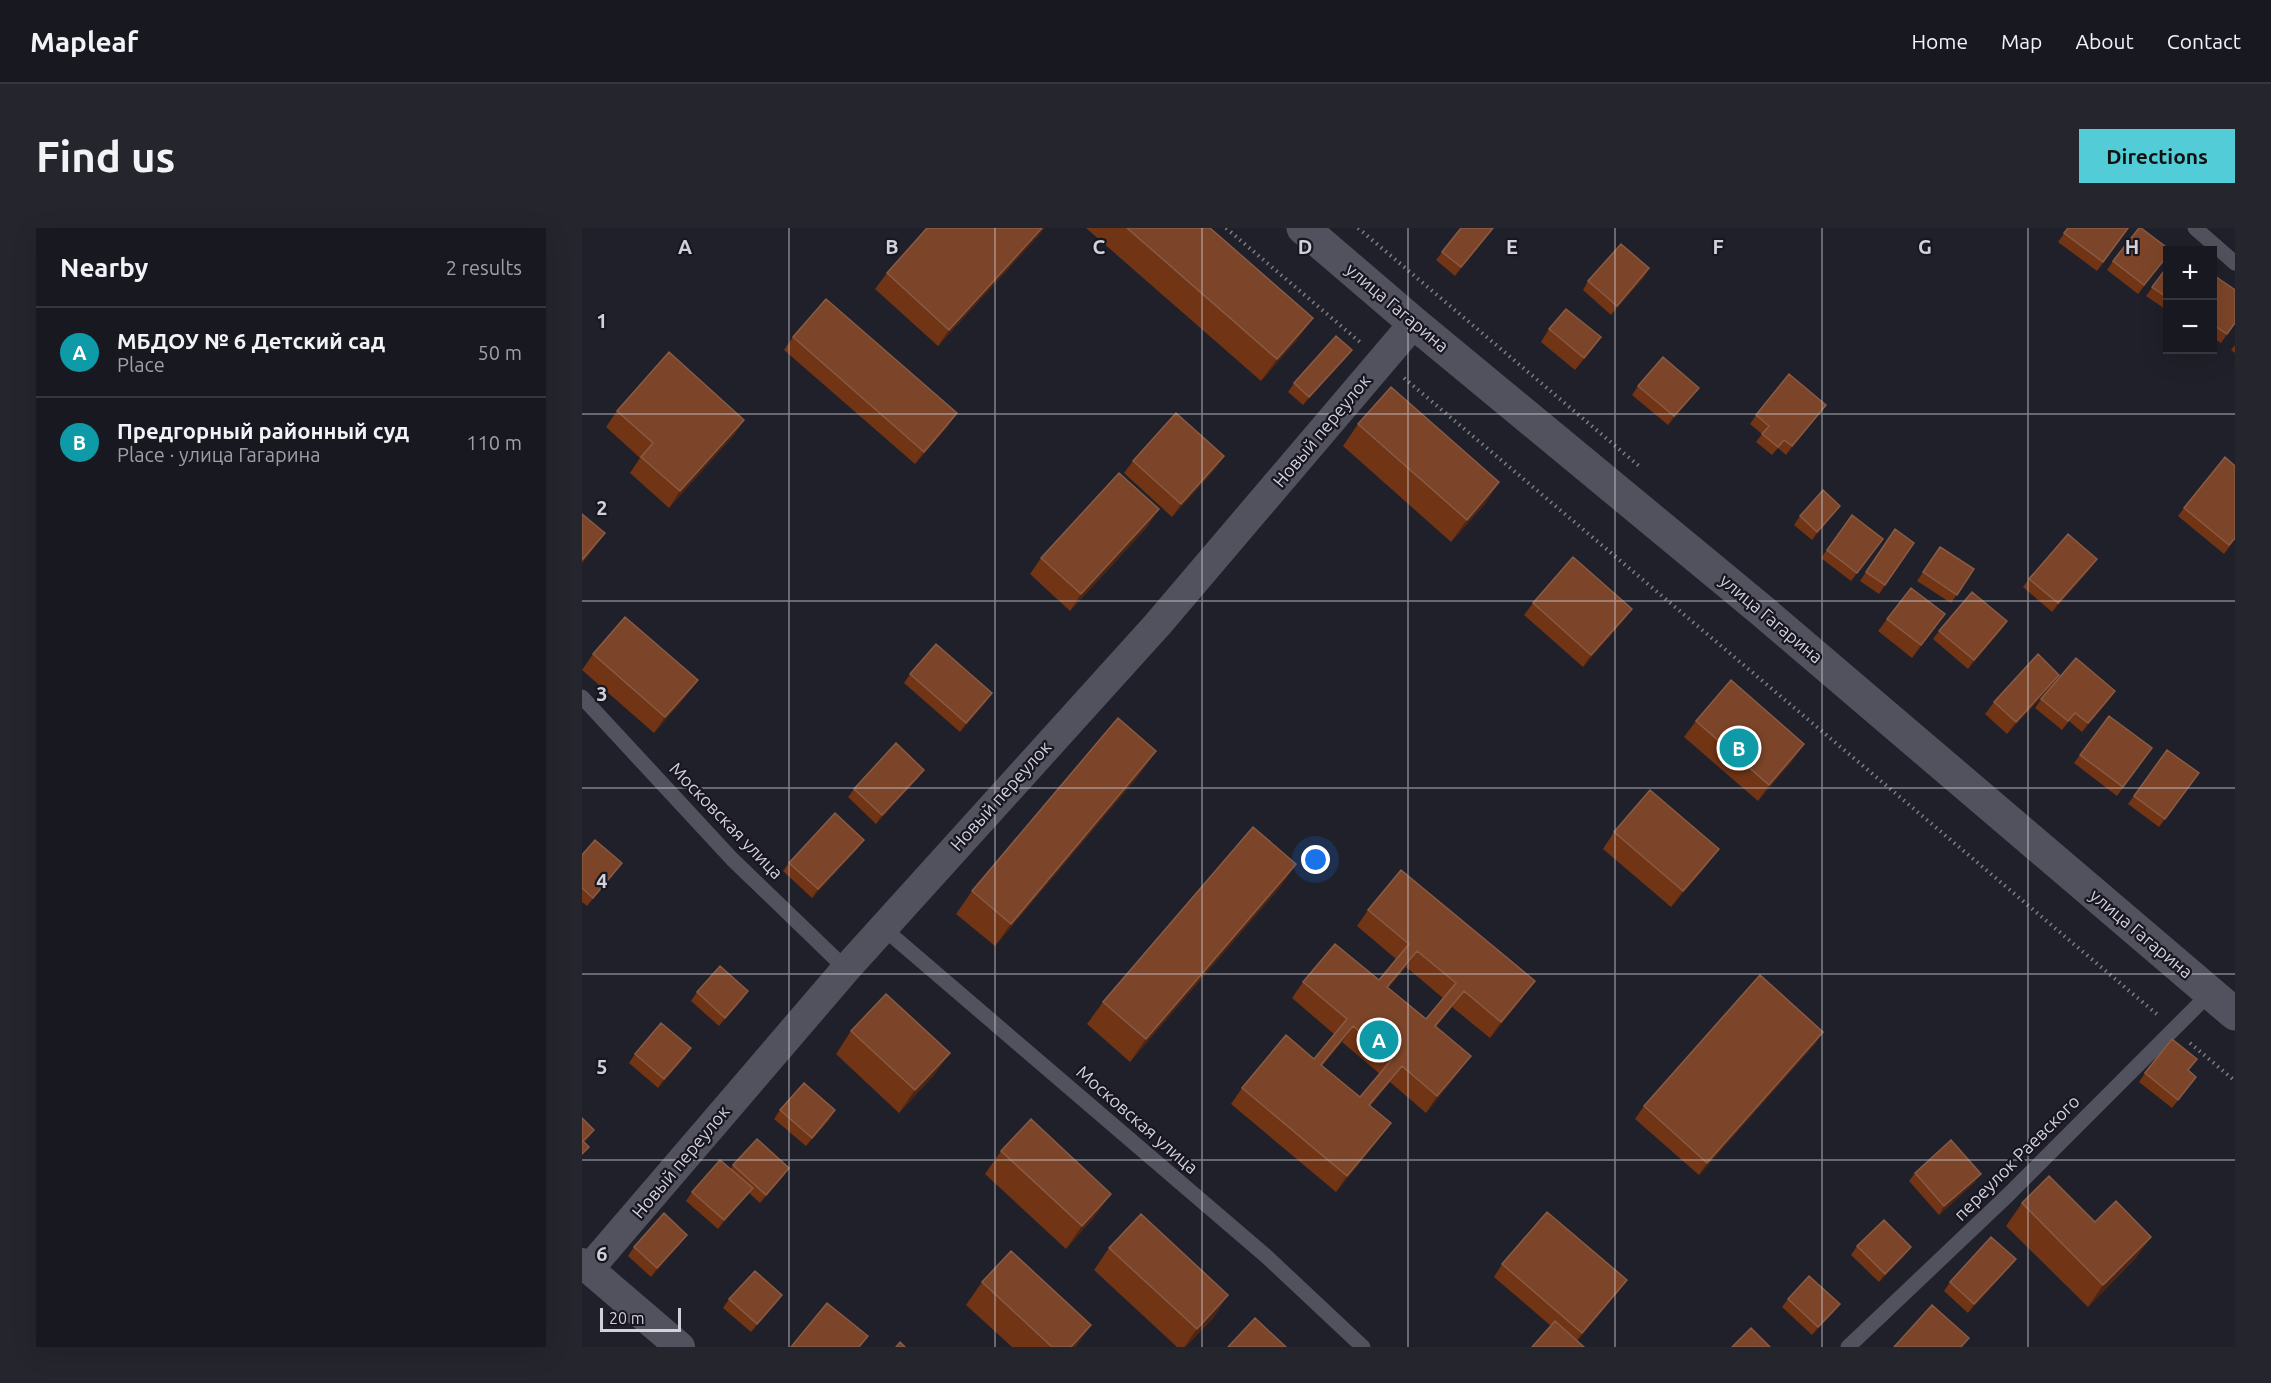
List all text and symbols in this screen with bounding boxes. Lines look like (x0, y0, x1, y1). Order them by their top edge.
text: Mapleaf (30, 26, 138, 57)
text: Home (1911, 29, 1968, 53)
text: Map (2001, 29, 2042, 53)
text: About (2075, 29, 2134, 53)
text: Contact (2167, 29, 2241, 53)
button: Directions (2079, 129, 2235, 183)
text: Find us (36, 133, 175, 180)
text: A (678, 235, 692, 258)
text: B (885, 235, 899, 258)
text: C (1093, 235, 1106, 258)
text: D (1298, 235, 1312, 258)
text: E (1506, 235, 1518, 258)
text: F (1712, 235, 1724, 258)
text: G (1918, 235, 1932, 258)
text: H (2125, 235, 2139, 258)
map controls (2163, 246, 2217, 354)
button: + (2163, 246, 2217, 300)
text: Nearby (60, 253, 148, 282)
text: 2 results (446, 256, 522, 279)
street label: улица Гагарина (1342, 259, 1453, 356)
button: − (2163, 300, 2217, 354)
text: 1 (596, 309, 608, 332)
text: МБДОУ № 6 Детский сад (117, 328, 385, 353)
text: A (72, 341, 87, 364)
text: 50 m (478, 341, 522, 364)
text: Place (117, 353, 165, 376)
street label: Новый переулок (1268, 370, 1374, 491)
text: Предгорный районный суд (117, 418, 409, 443)
text: B (73, 431, 86, 454)
text: 110 m (466, 431, 522, 454)
text: Place · улица Гагарина (117, 443, 321, 466)
text: 2 (596, 496, 608, 519)
street label: улица Гагарина (1716, 570, 1827, 667)
text: 3 (596, 682, 608, 705)
pin: B (1720, 726, 1758, 770)
street label: Новый переулок (946, 736, 1055, 854)
street label: Московская улица (666, 758, 787, 883)
your location (1301, 845, 1330, 874)
text: 4 (596, 869, 608, 892)
street label: улица Гагарина (2086, 885, 2197, 982)
pin: A (1360, 1018, 1398, 1062)
text: 5 (596, 1055, 608, 1078)
street label: Московская улица (1073, 1061, 1202, 1177)
street label: переулок Раевского (1950, 1091, 2083, 1224)
street label: Новый переулок (627, 1101, 733, 1222)
text: 6 (596, 1242, 608, 1265)
scale bar (600, 1305, 681, 1332)
text: 20 m (609, 1309, 645, 1327)

